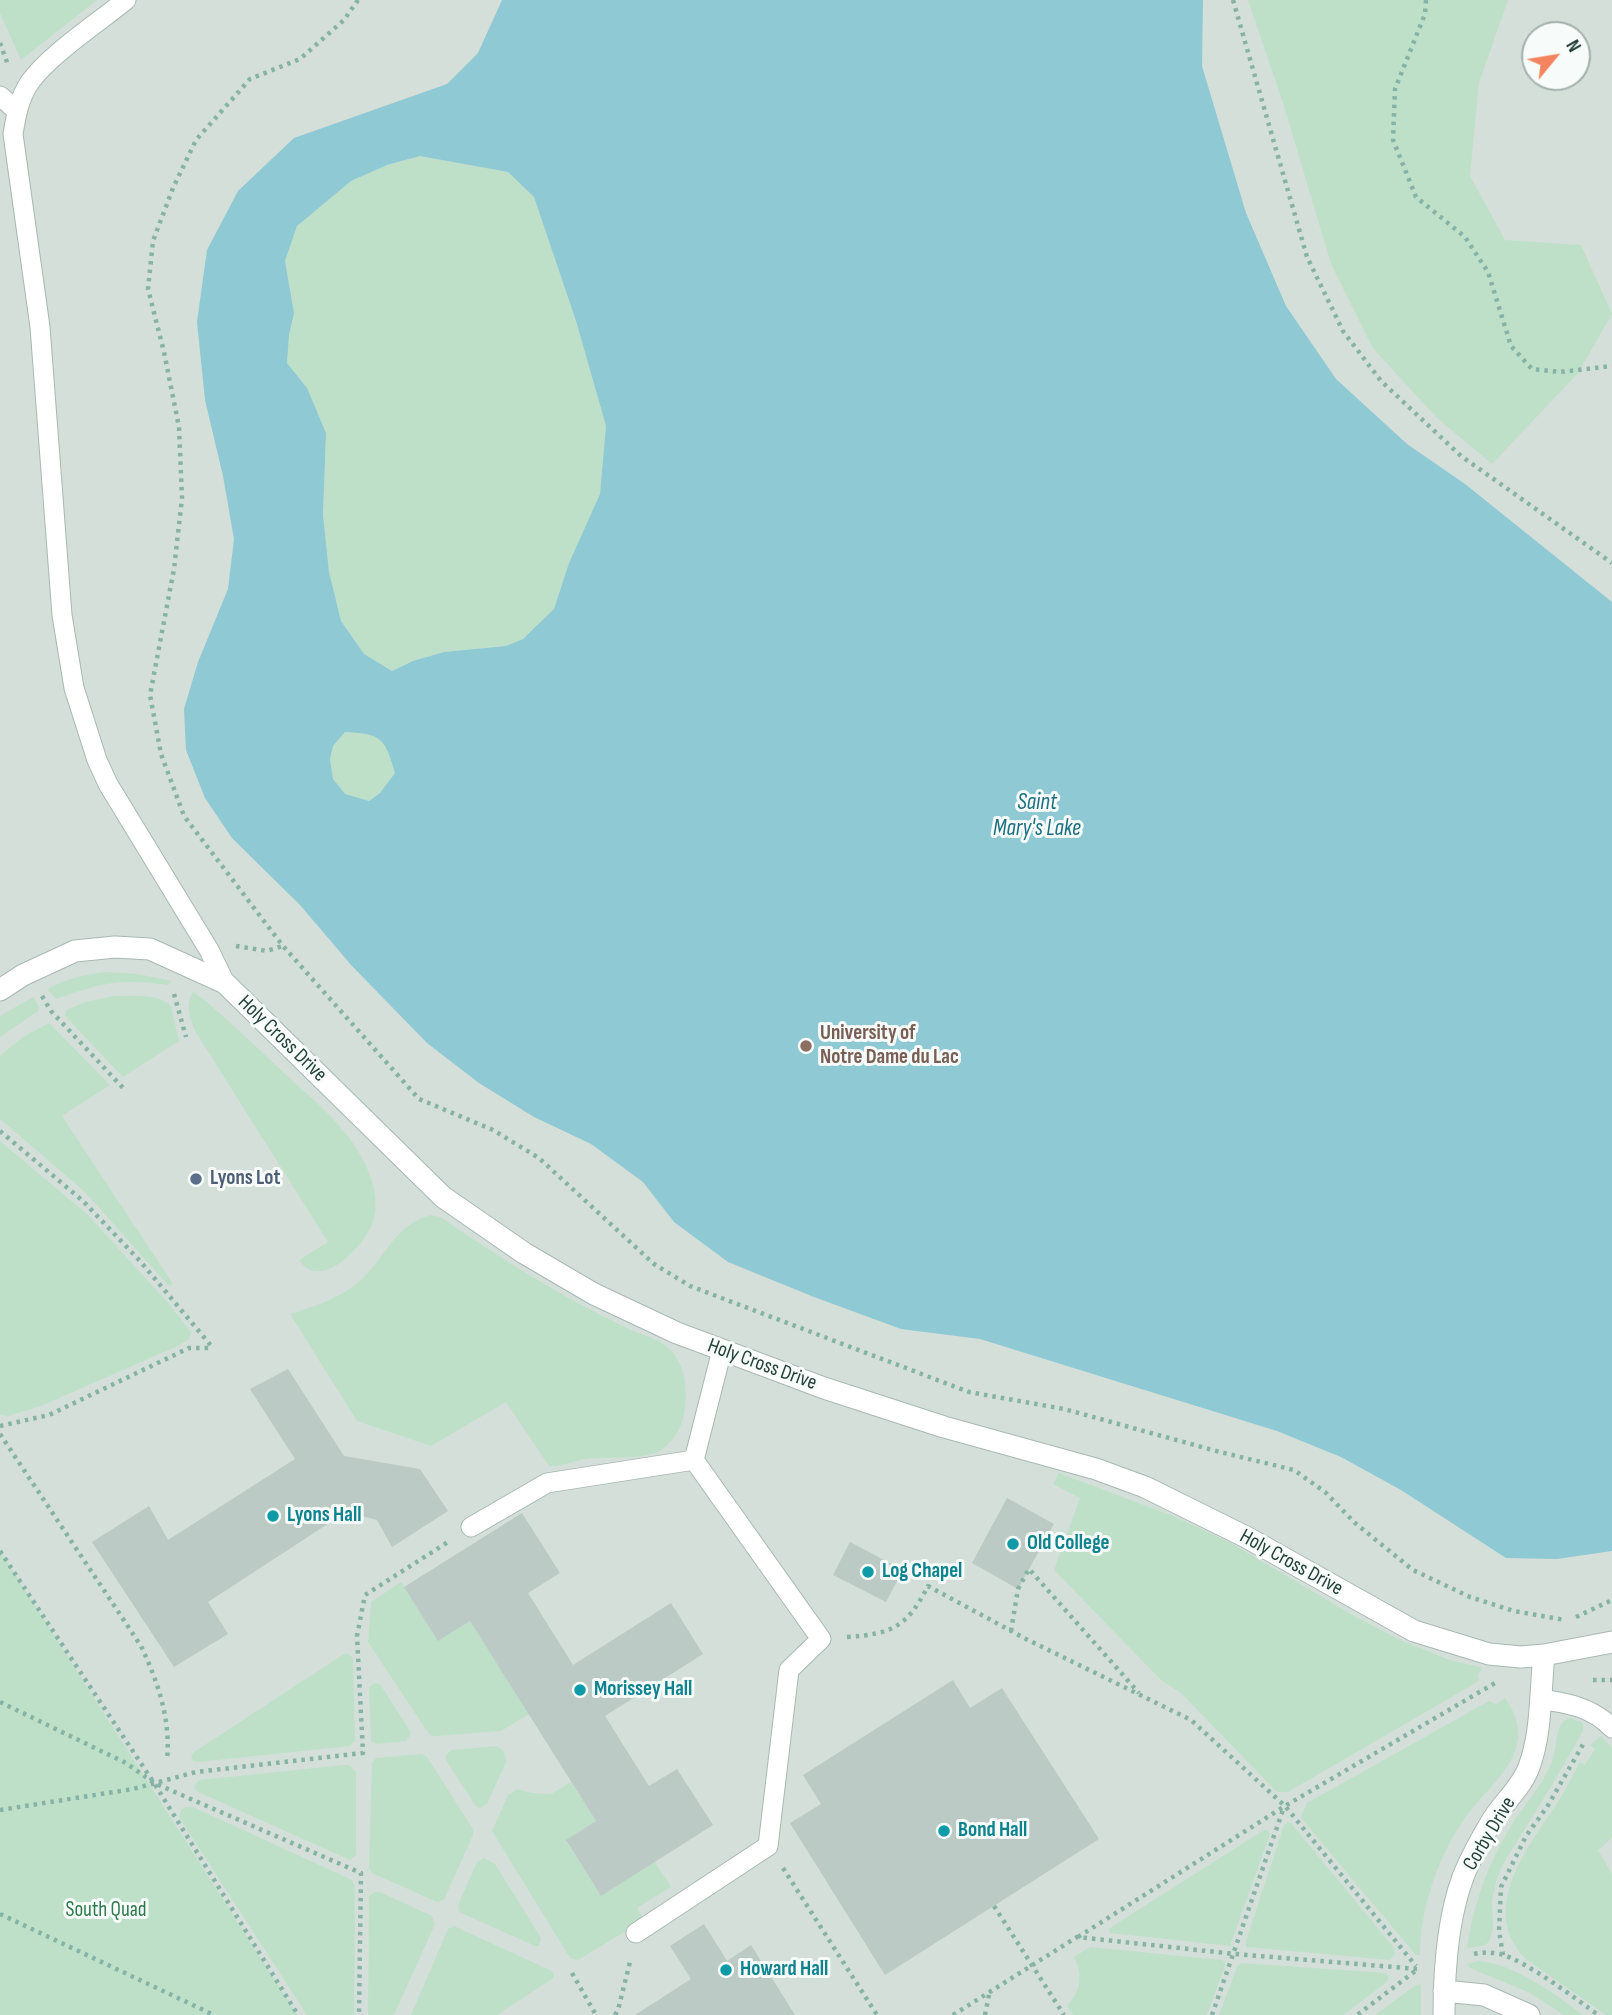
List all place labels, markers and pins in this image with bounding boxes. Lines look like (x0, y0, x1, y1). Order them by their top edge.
place label: University of Notre Dame du Lac (820, 1021, 959, 1071)
marker: University of Notre Dame du Lac (798, 1038, 814, 1054)
place label: Lyons Lot (210, 1166, 280, 1192)
marker: Lyons Lot (188, 1171, 204, 1187)
place label: Lyons Hall (287, 1503, 361, 1529)
marker: Lyons Hall (265, 1508, 281, 1524)
place label: Old College (1027, 1531, 1110, 1557)
marker: Old College (1005, 1536, 1021, 1552)
place label: Log Chapel (882, 1559, 962, 1585)
marker: Log Chapel (860, 1564, 876, 1580)
place label: Morissey Hall (594, 1677, 692, 1703)
marker: Morissey Hall (572, 1682, 588, 1698)
place label: Bond Hall (958, 1818, 1027, 1844)
marker: Bond Hall (936, 1823, 952, 1839)
place label: Howard Hall (740, 1957, 828, 1983)
marker: Howard Hall (718, 1962, 734, 1978)

